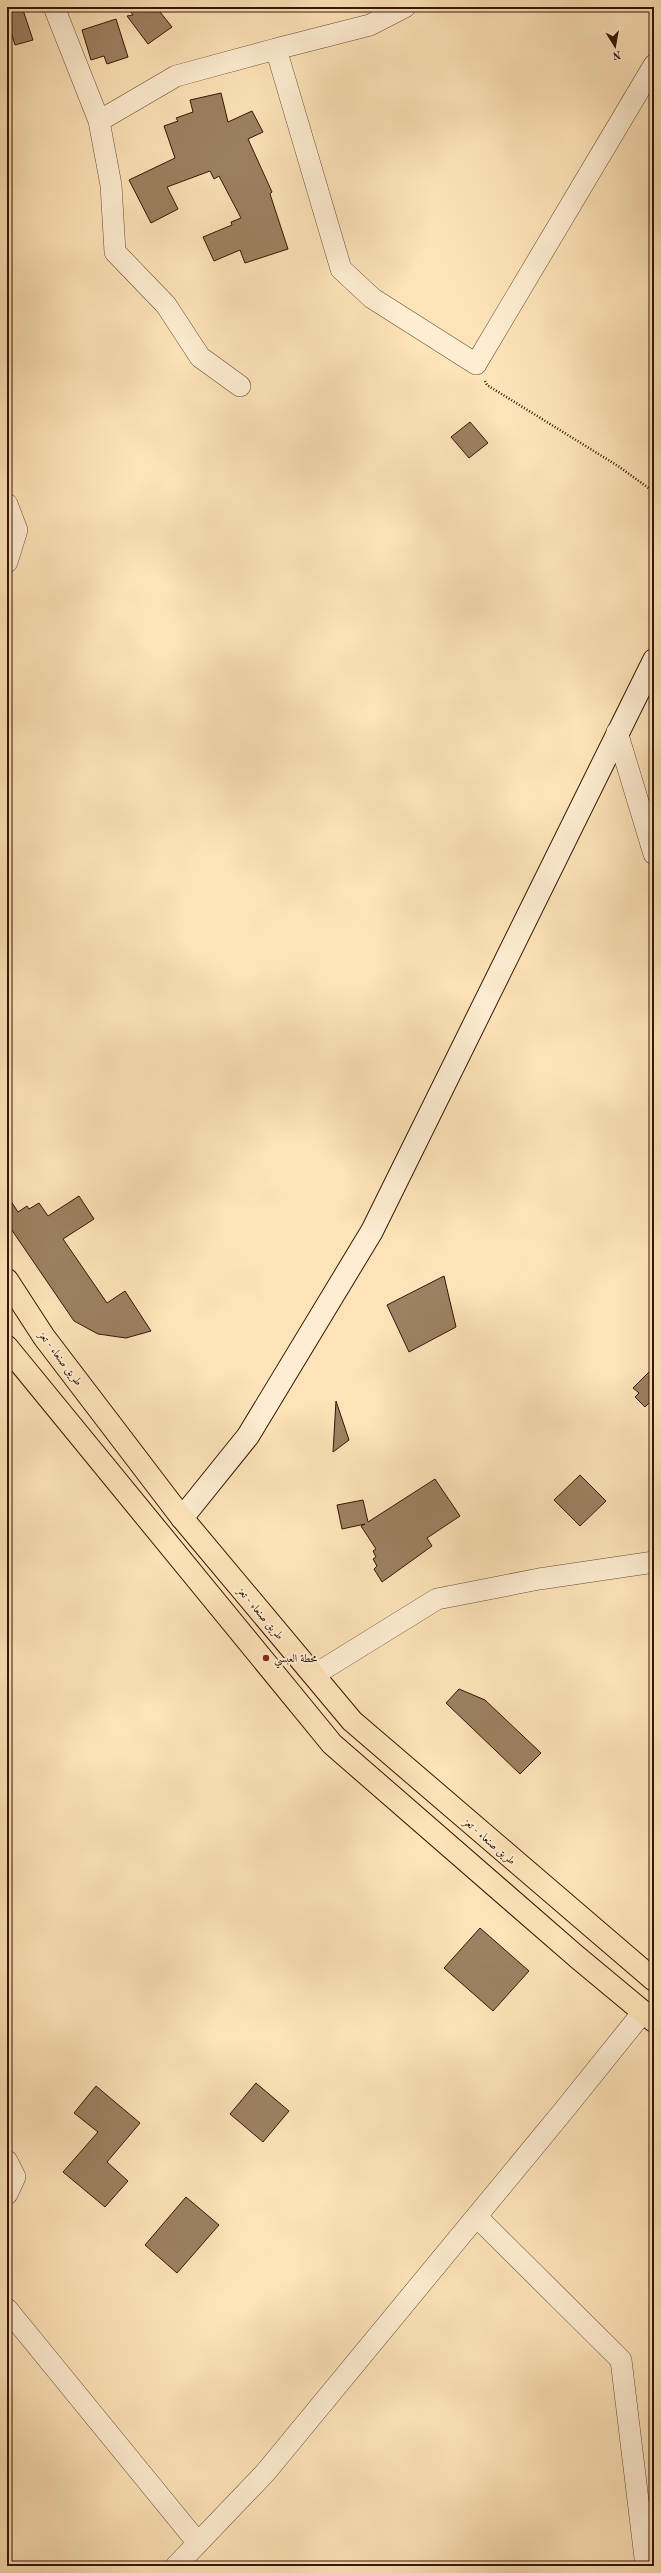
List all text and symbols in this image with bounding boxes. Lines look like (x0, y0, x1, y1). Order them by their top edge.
north arrow (595, 26, 635, 66)
text: N (611, 48, 622, 61)
street label: طريق صنعاء - تعز (35, 1329, 84, 1389)
street label: طريق صنعاء - تعز (234, 1585, 285, 1643)
marker: محطة العبسي (261, 1653, 271, 1663)
place label: محطة العبسي (274, 1654, 318, 1669)
street label: طريق صنعاء - تعز (460, 1816, 517, 1868)

